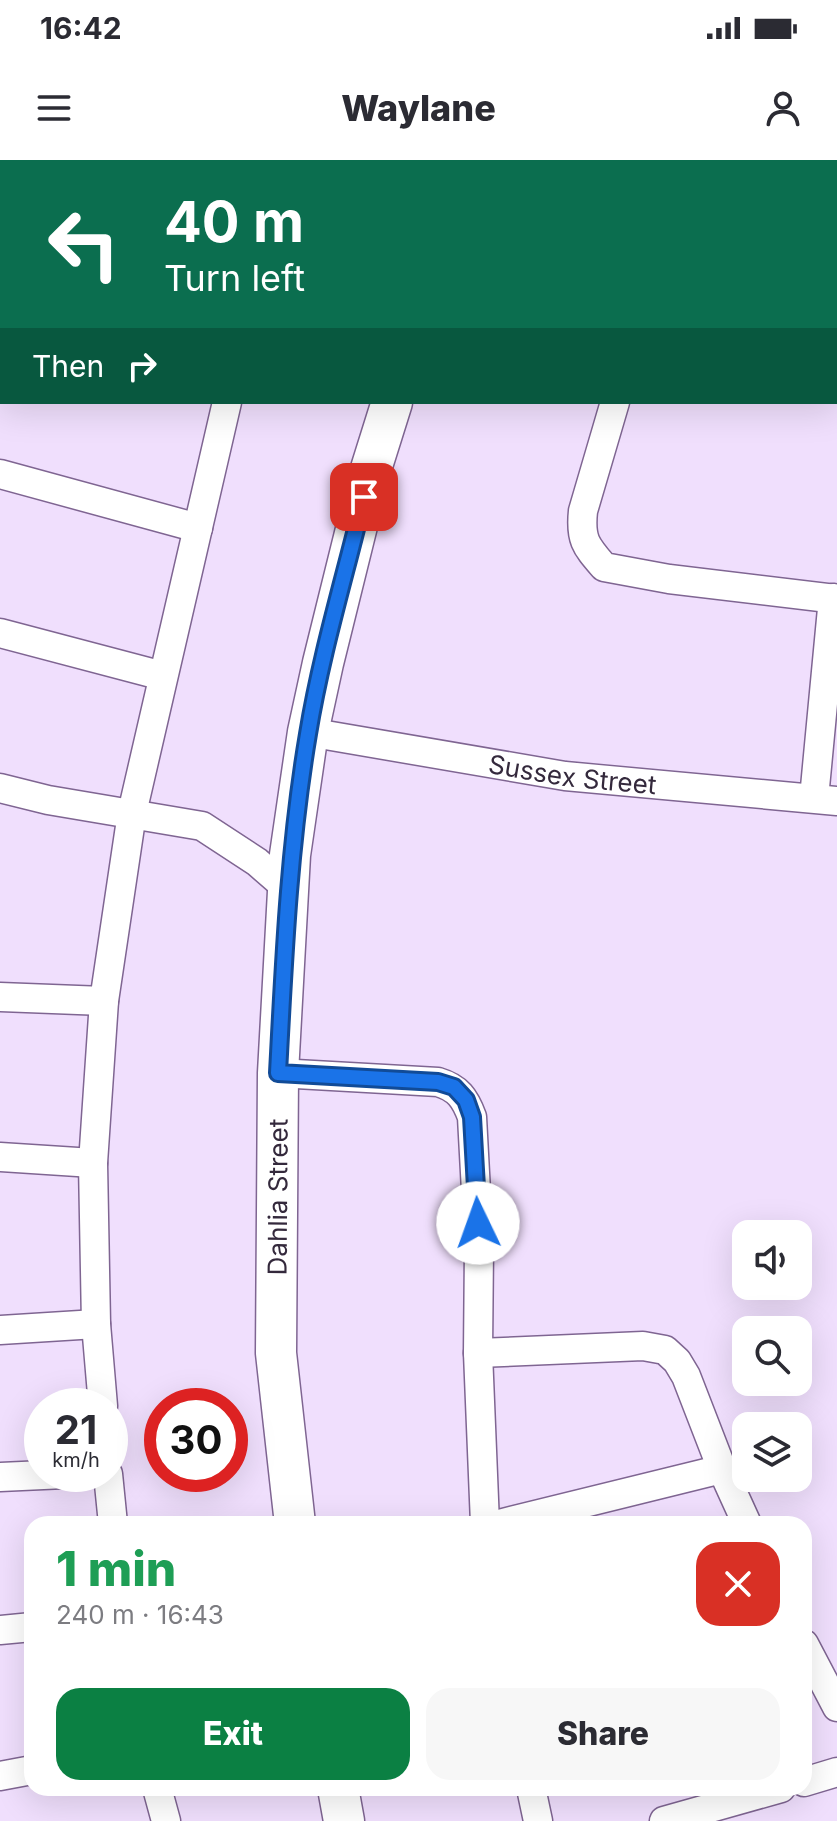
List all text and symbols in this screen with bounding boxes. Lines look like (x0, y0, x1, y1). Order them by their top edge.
text: 16:42 (40, 10, 122, 46)
icon: menu (32, 86, 76, 130)
text: Waylane (341, 86, 496, 130)
icon: person (761, 86, 805, 130)
text: 40 m (164, 188, 304, 256)
icon: left (32, 192, 136, 296)
text: Turn left (164, 256, 305, 300)
icon: right (120, 344, 164, 388)
text: Then (32, 348, 104, 384)
pin (330, 463, 398, 531)
icon: arrive (342, 475, 386, 519)
street label: Sussex Street (486, 748, 658, 800)
street label: Dahlia Street (261, 1119, 293, 1276)
position arrow (436, 1181, 520, 1265)
map controls (732, 1220, 812, 1492)
button: sound (732, 1220, 812, 1300)
button: search (732, 1316, 812, 1396)
speed limit sign: 30 (144, 1388, 248, 1492)
text: 21 (55, 1405, 97, 1454)
button: layers (732, 1412, 812, 1492)
text: km/h (52, 1448, 100, 1472)
text: 1 min (56, 1539, 176, 1598)
button: close (696, 1542, 780, 1626)
text: 240 m · 16:43 (56, 1599, 224, 1630)
button: Exit (56, 1688, 410, 1780)
button: Share (426, 1688, 780, 1780)

